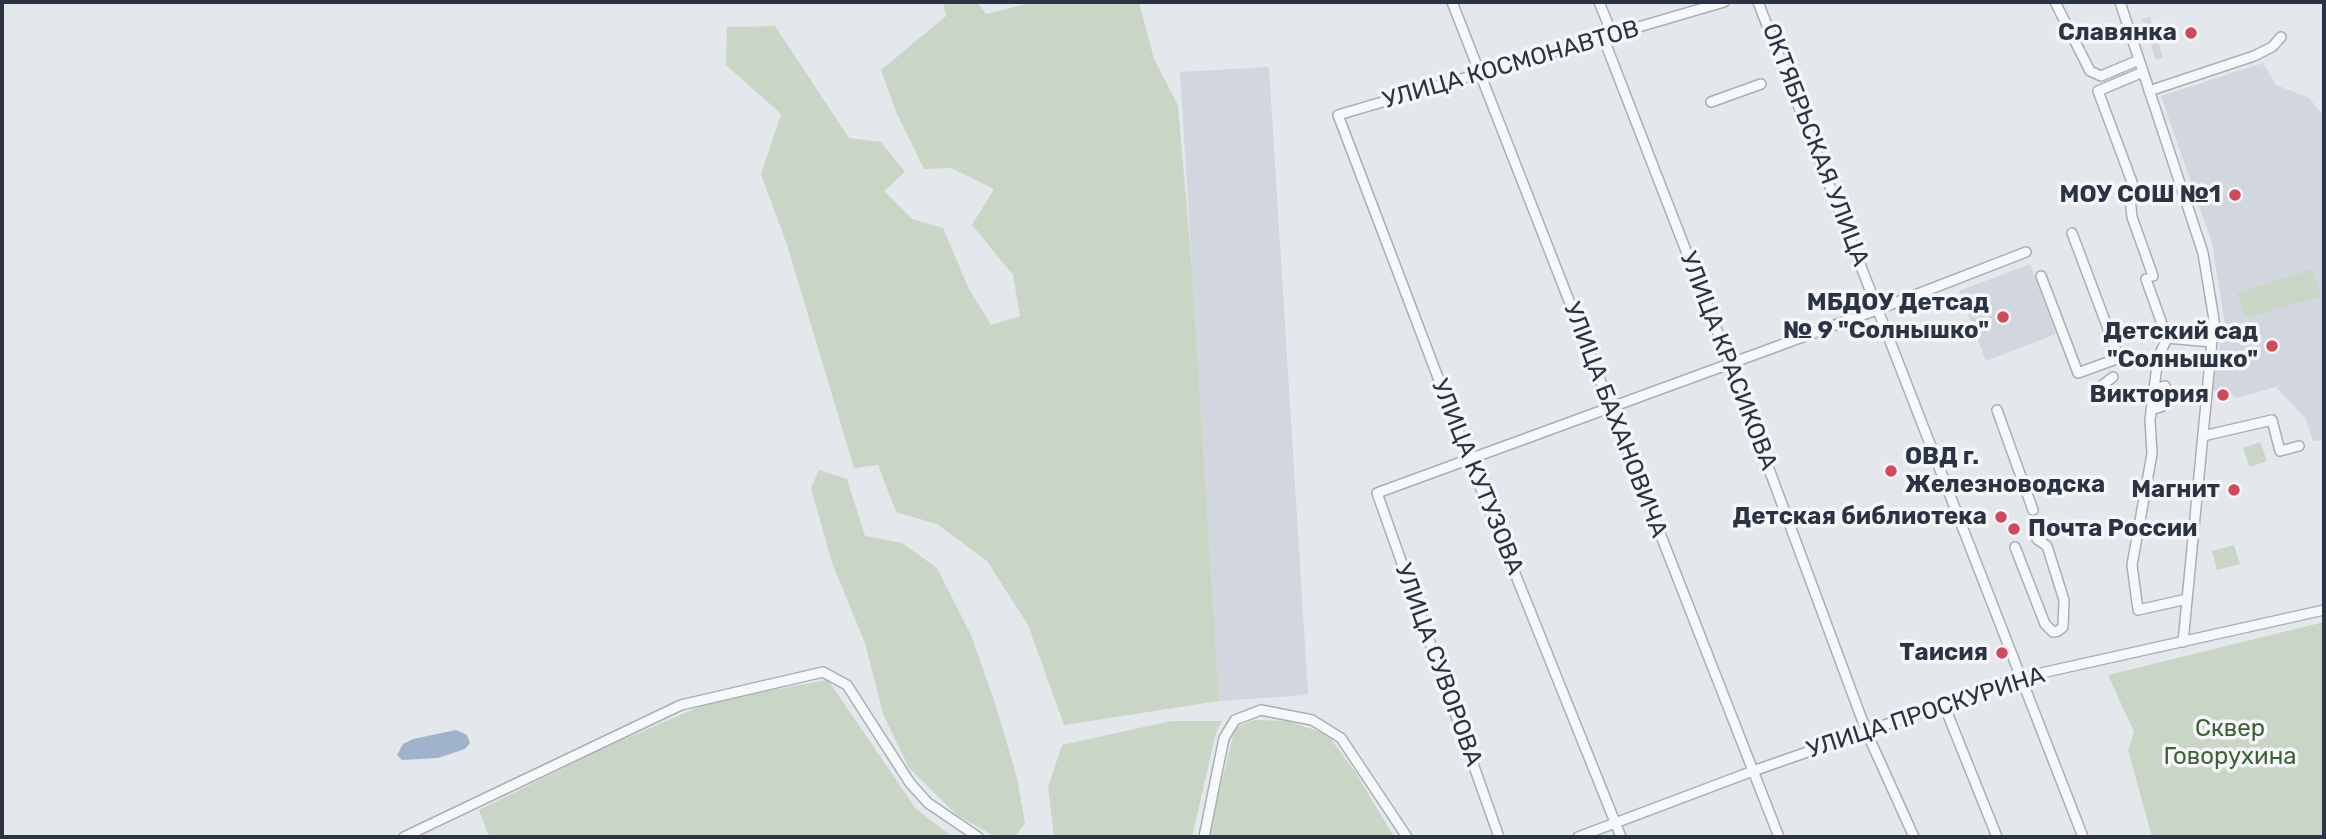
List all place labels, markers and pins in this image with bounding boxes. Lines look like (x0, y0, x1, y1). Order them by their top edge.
place label: Славянка (2058, 19, 2177, 47)
marker: Славянка (2183, 25, 2199, 41)
place label: МОУ СОШ №1 (2060, 181, 2221, 209)
marker: МОУ СОШ №1 (2227, 187, 2243, 203)
place label: МБДОУ Детсад № 9 "Солнышко" (1783, 289, 1989, 345)
marker: МБДОУ Детсад № 9 "Солнышко" (1995, 309, 2011, 325)
place label: Детский сад "Солнышко" (2103, 318, 2258, 374)
marker: Детский сад "Солнышко" (2264, 338, 2280, 354)
place label: Виктория (2089, 381, 2209, 409)
marker: Виктория (2215, 387, 2231, 403)
place label: ОВД г. Железноводска (1905, 443, 2105, 499)
marker: ОВД г. Железноводска (1883, 463, 1899, 479)
place label: Магнит (2131, 476, 2220, 504)
marker: Магнит (2226, 482, 2242, 498)
place label: Детская библиотека (1732, 503, 1987, 531)
marker: Детская библиотека (1993, 509, 2009, 525)
place label: Почта России (2028, 515, 2197, 543)
marker: Почта России (2006, 521, 2022, 537)
place label: Таисия (1899, 639, 1988, 667)
marker: Таисия (1994, 645, 2010, 661)

